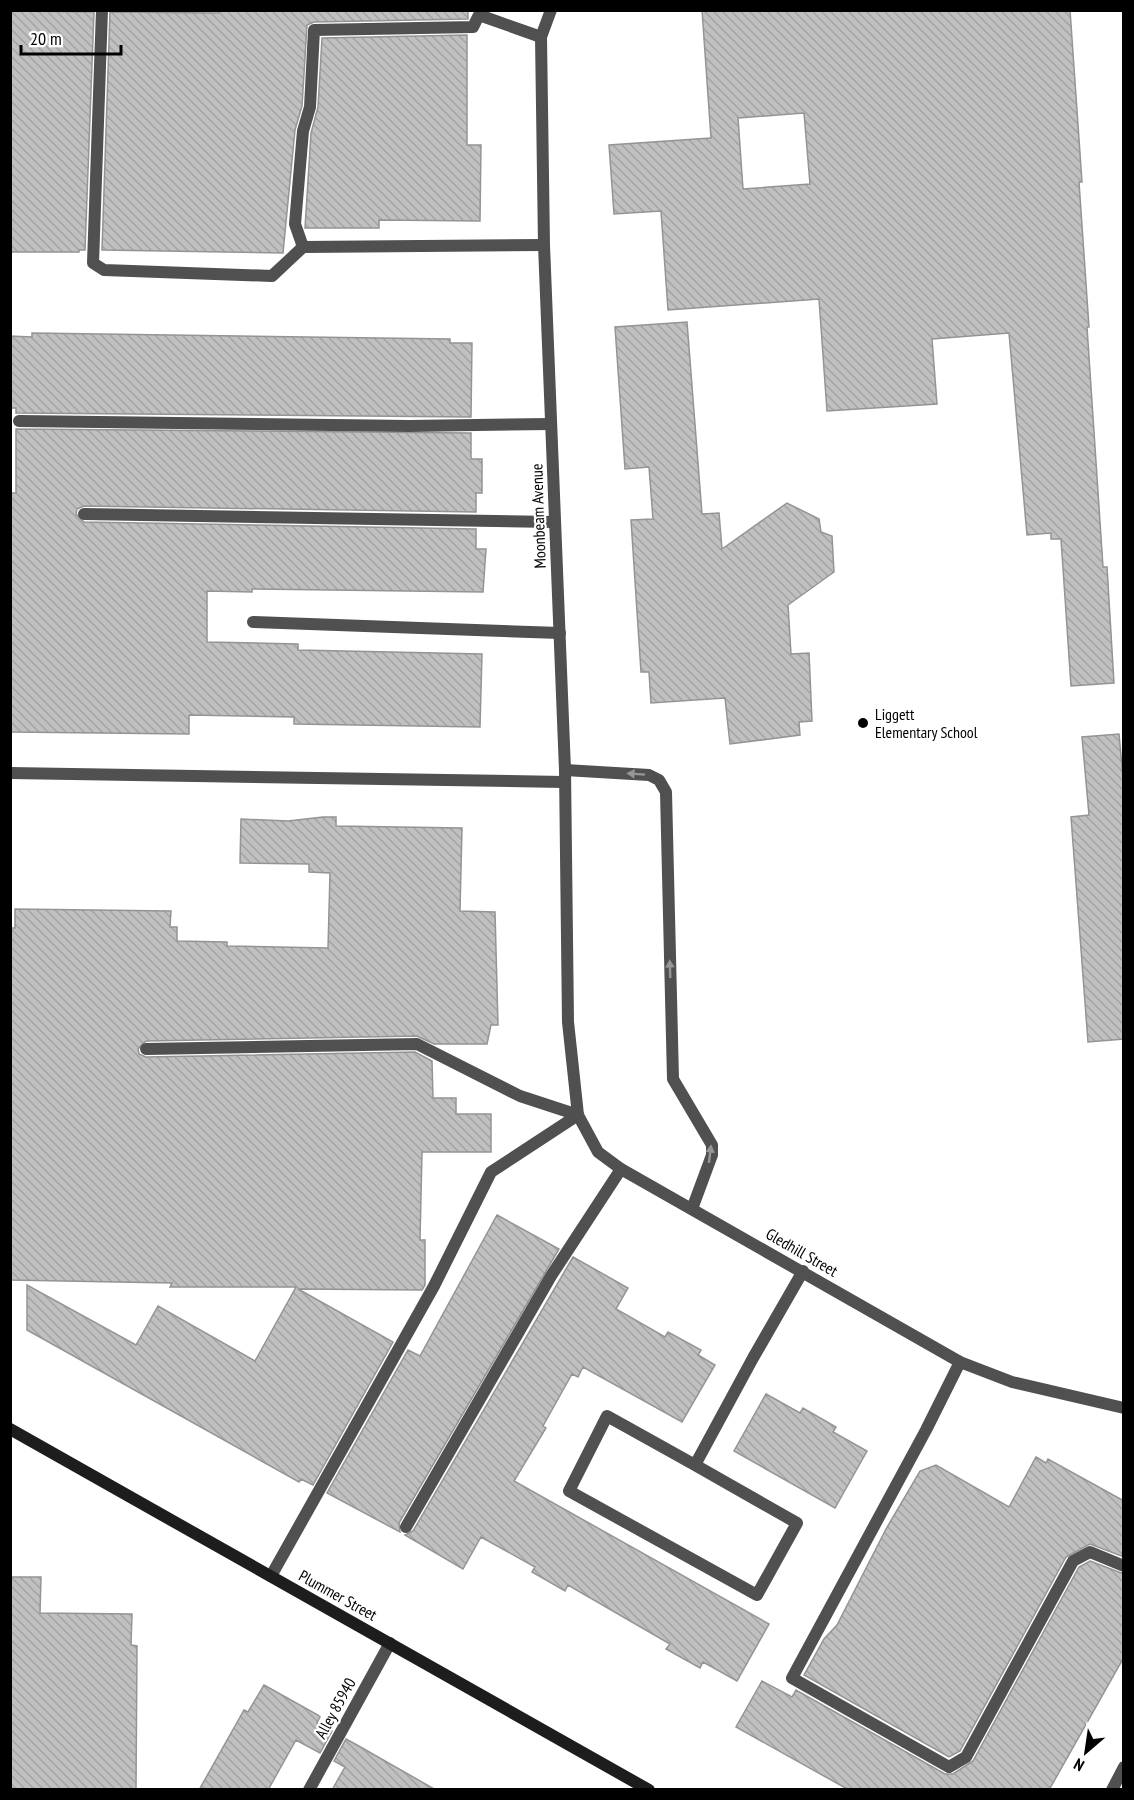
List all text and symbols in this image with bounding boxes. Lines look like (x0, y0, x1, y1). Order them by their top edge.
scale bar (21, 18, 122, 56)
text: 20 m (30, 27, 62, 50)
street label: Moonbeam Avenue (526, 463, 550, 569)
place label: Liggett Elementary School (875, 704, 978, 742)
marker: Liggett Elementary School (856, 716, 870, 730)
one-way arrow (626, 769, 645, 778)
one-way arrow (666, 960, 675, 979)
one-way arrow (705, 1144, 715, 1163)
street label: Gledhill Street (763, 1223, 842, 1281)
street label: Plummer Street (295, 1565, 381, 1625)
street label: Alley 85940 (310, 1674, 360, 1742)
north arrow (1056, 1722, 1116, 1782)
text: N (1070, 1754, 1087, 1776)

